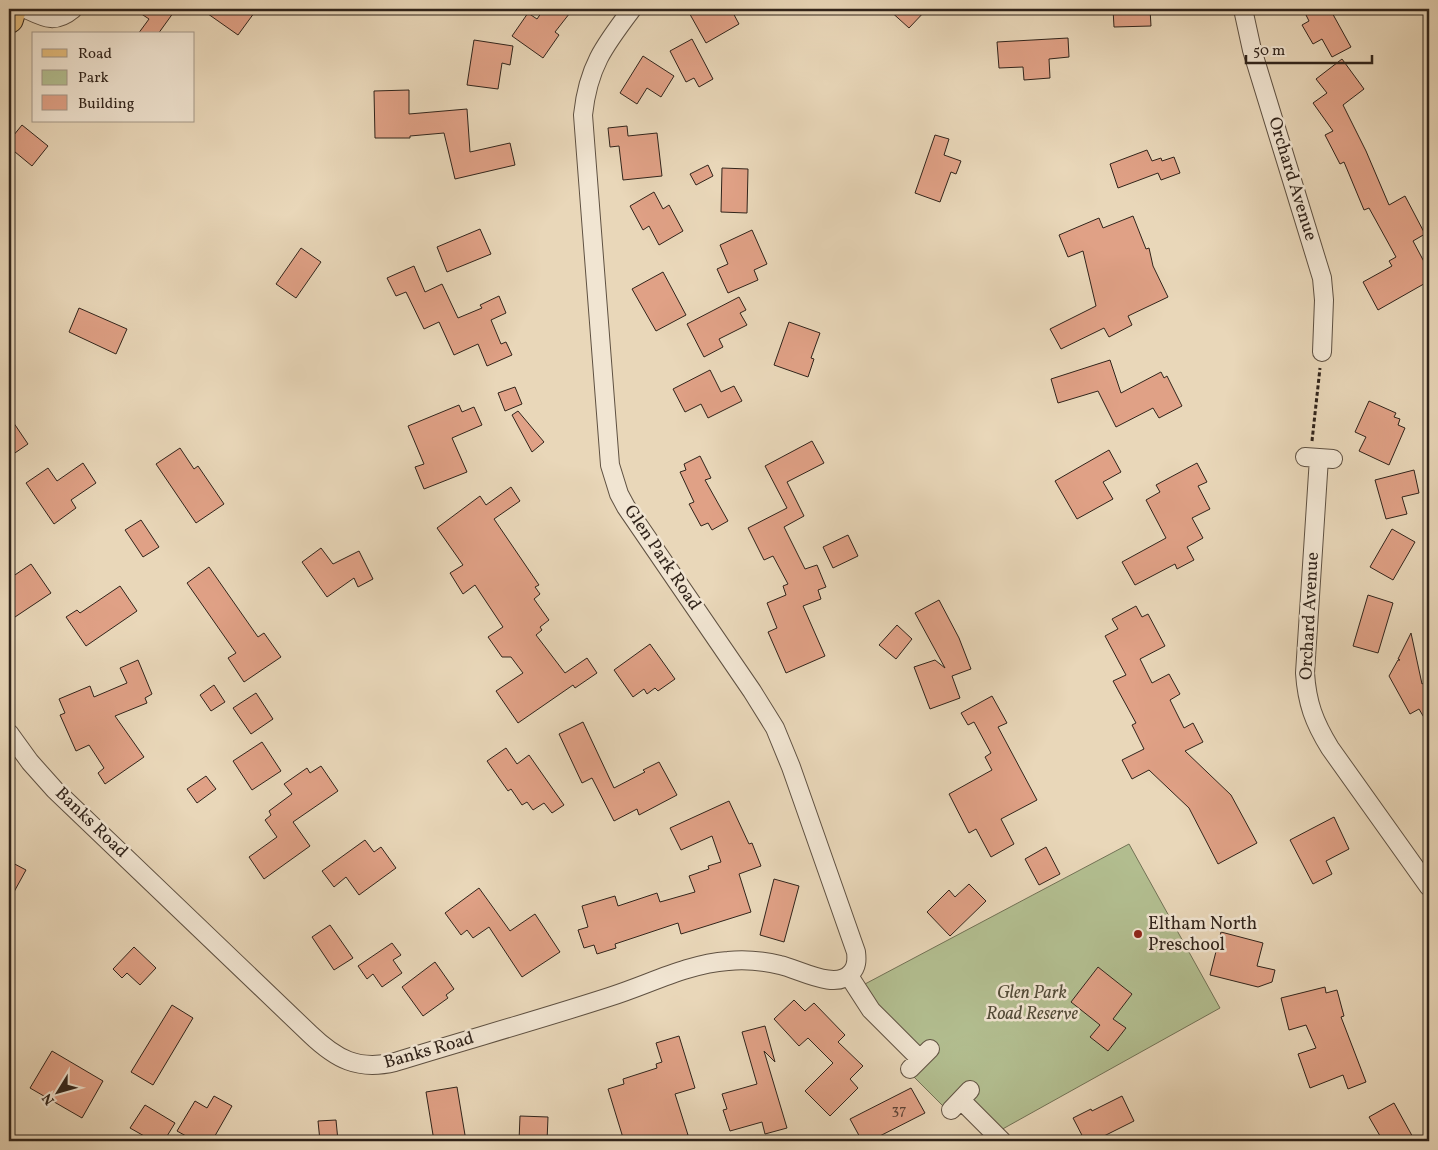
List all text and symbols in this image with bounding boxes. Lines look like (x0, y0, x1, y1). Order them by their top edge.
legend (32, 32, 195, 122)
scale bar (1246, 32, 1372, 64)
text: 50 m (1253, 41, 1285, 62)
text: Road (78, 44, 112, 65)
text: Park (78, 68, 109, 89)
text: Building (78, 94, 135, 115)
street label: Orchard Avenue (1261, 114, 1323, 244)
street label: Glen Park Road (617, 500, 707, 616)
street label: Orchard Avenue (1294, 551, 1326, 681)
street label: Banks Road (49, 782, 133, 864)
place label: Eltham North Preschool (1148, 912, 1258, 958)
marker: Eltham North Preschool (1132, 928, 1144, 940)
park label: Glen Park Road Reserve (986, 981, 1078, 1027)
street label: Banks Road (381, 1026, 477, 1076)
north arrow (32, 1068, 82, 1118)
text: N (38, 1089, 59, 1109)
house number: 37 (892, 1100, 906, 1121)

